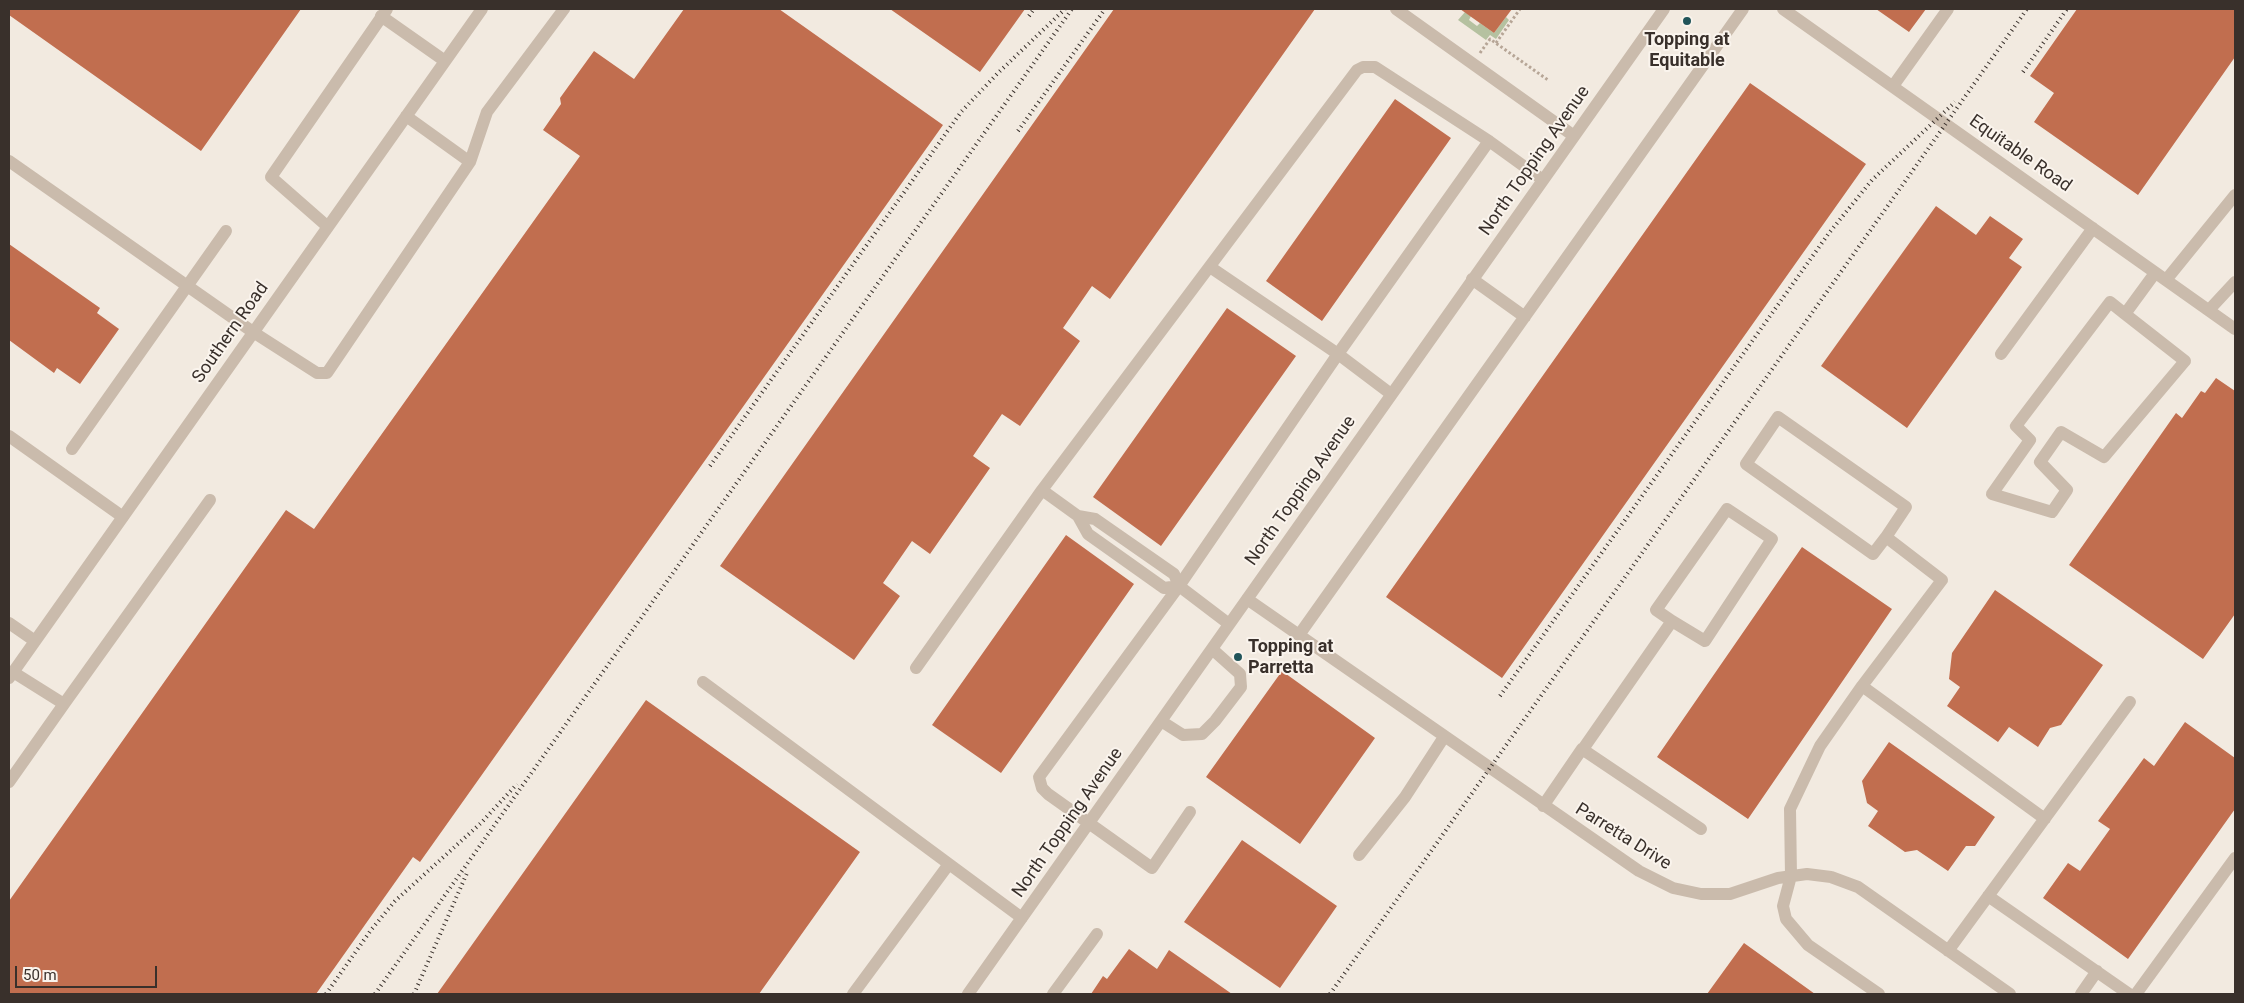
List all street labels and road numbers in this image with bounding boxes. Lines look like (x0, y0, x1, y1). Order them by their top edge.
street label: North Topping Avenue (1475, 82, 1595, 240)
street label: Equitable Road (1965, 111, 2075, 197)
street label: Southern Road (188, 278, 274, 388)
street label: North Topping Avenue (1241, 412, 1361, 570)
street label: North Topping Avenue (1008, 744, 1128, 902)
street label: Parretta Drive (1571, 799, 1675, 875)

